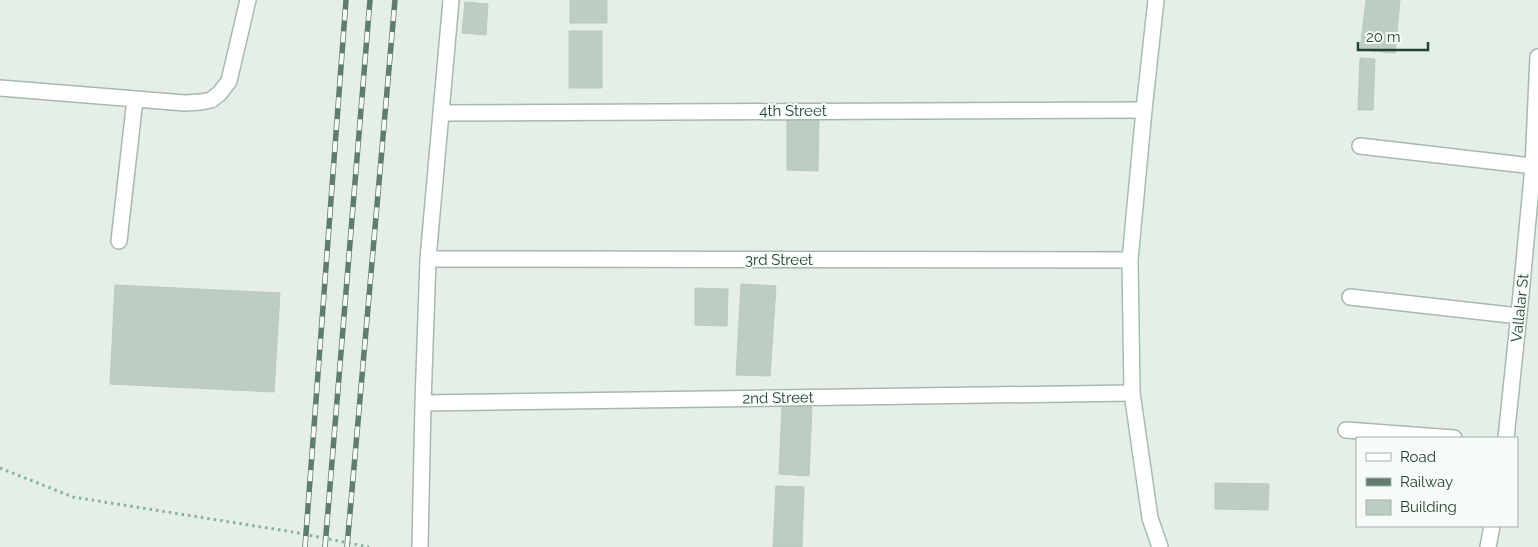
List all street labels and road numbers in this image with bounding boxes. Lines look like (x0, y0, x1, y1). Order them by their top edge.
street label: 4th Street (759, 102, 827, 120)
street label: 3rd Street (745, 251, 813, 269)
street label: Vallalar St (1507, 273, 1533, 343)
street label: 2nd Street (742, 388, 814, 408)

